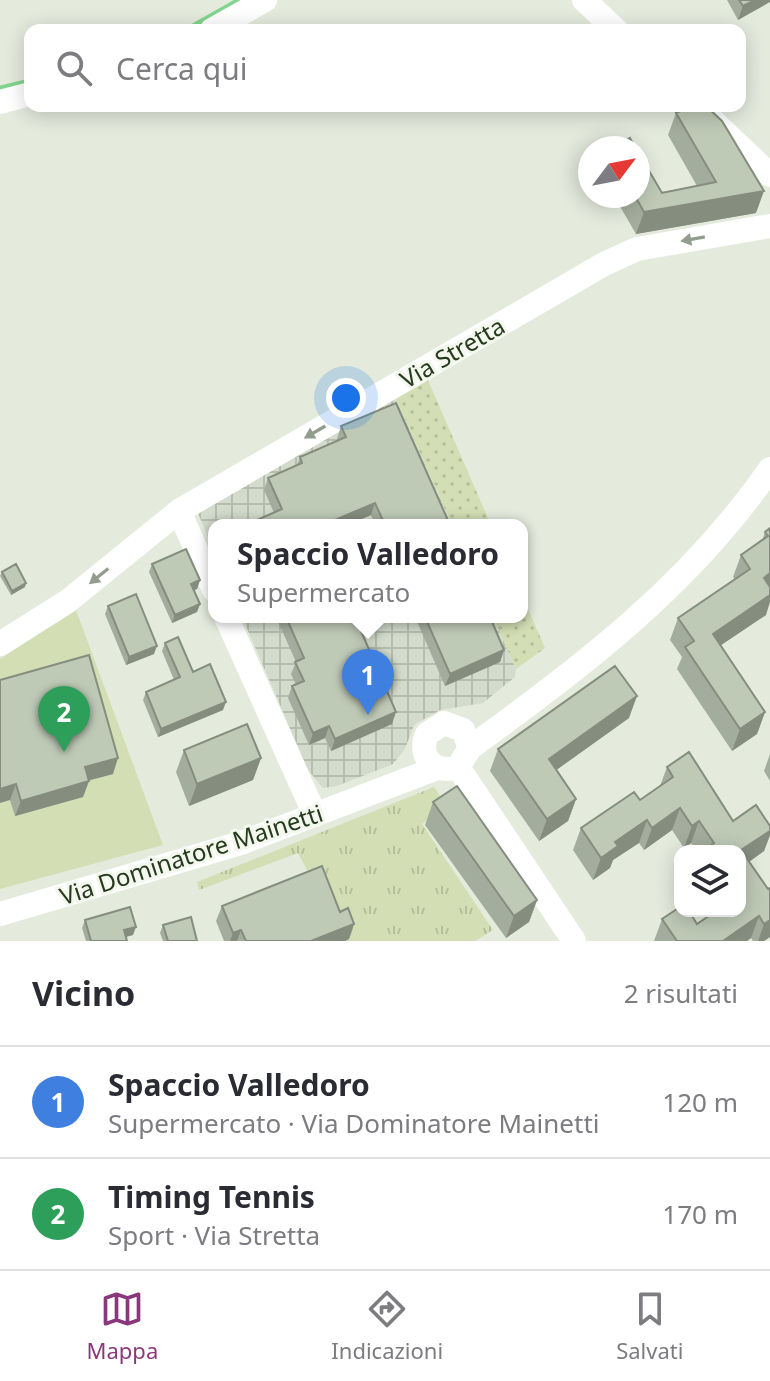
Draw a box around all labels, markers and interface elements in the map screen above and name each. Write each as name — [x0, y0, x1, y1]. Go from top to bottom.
search box — [24, 24, 746, 112]
icon: search — [52, 46, 96, 90]
text: Cerca qui — [116, 48, 247, 89]
north arrow — [578, 136, 650, 208]
one-way arrow — [680, 233, 705, 245]
street label: Via Stretta — [394, 309, 510, 395]
your location — [326, 378, 366, 418]
one-way arrow — [303, 425, 326, 439]
popup — [208, 519, 528, 623]
text: Spaccio Valledoro — [237, 533, 499, 574]
one-way arrow — [89, 568, 109, 584]
text: Supermercato — [237, 574, 410, 610]
pin: 1 — [342, 649, 394, 715]
pin: 2 — [38, 686, 90, 752]
street label: Via Dominatore Mainetti — [55, 796, 327, 912]
map controls — [674, 845, 746, 917]
button: layers — [674, 845, 746, 917]
text: Vicino — [32, 970, 135, 1016]
text: 2 risultati — [624, 975, 738, 1011]
text: Spaccio Valledoro — [108, 1064, 370, 1105]
text: 1 — [51, 1084, 65, 1120]
text: 120 m — [662, 1084, 738, 1120]
text: Supermercato · Via Dominatore Mainetti — [108, 1105, 599, 1141]
text: Timing Tennis — [108, 1176, 315, 1217]
text: 2 — [51, 1196, 65, 1232]
text: 170 m — [662, 1196, 738, 1232]
text: Sport · Via Stretta — [108, 1217, 320, 1253]
tab: Mappa — [87, 1287, 158, 1365]
tab: Indicazioni — [331, 1287, 443, 1365]
tab: Salvati — [616, 1287, 683, 1365]

